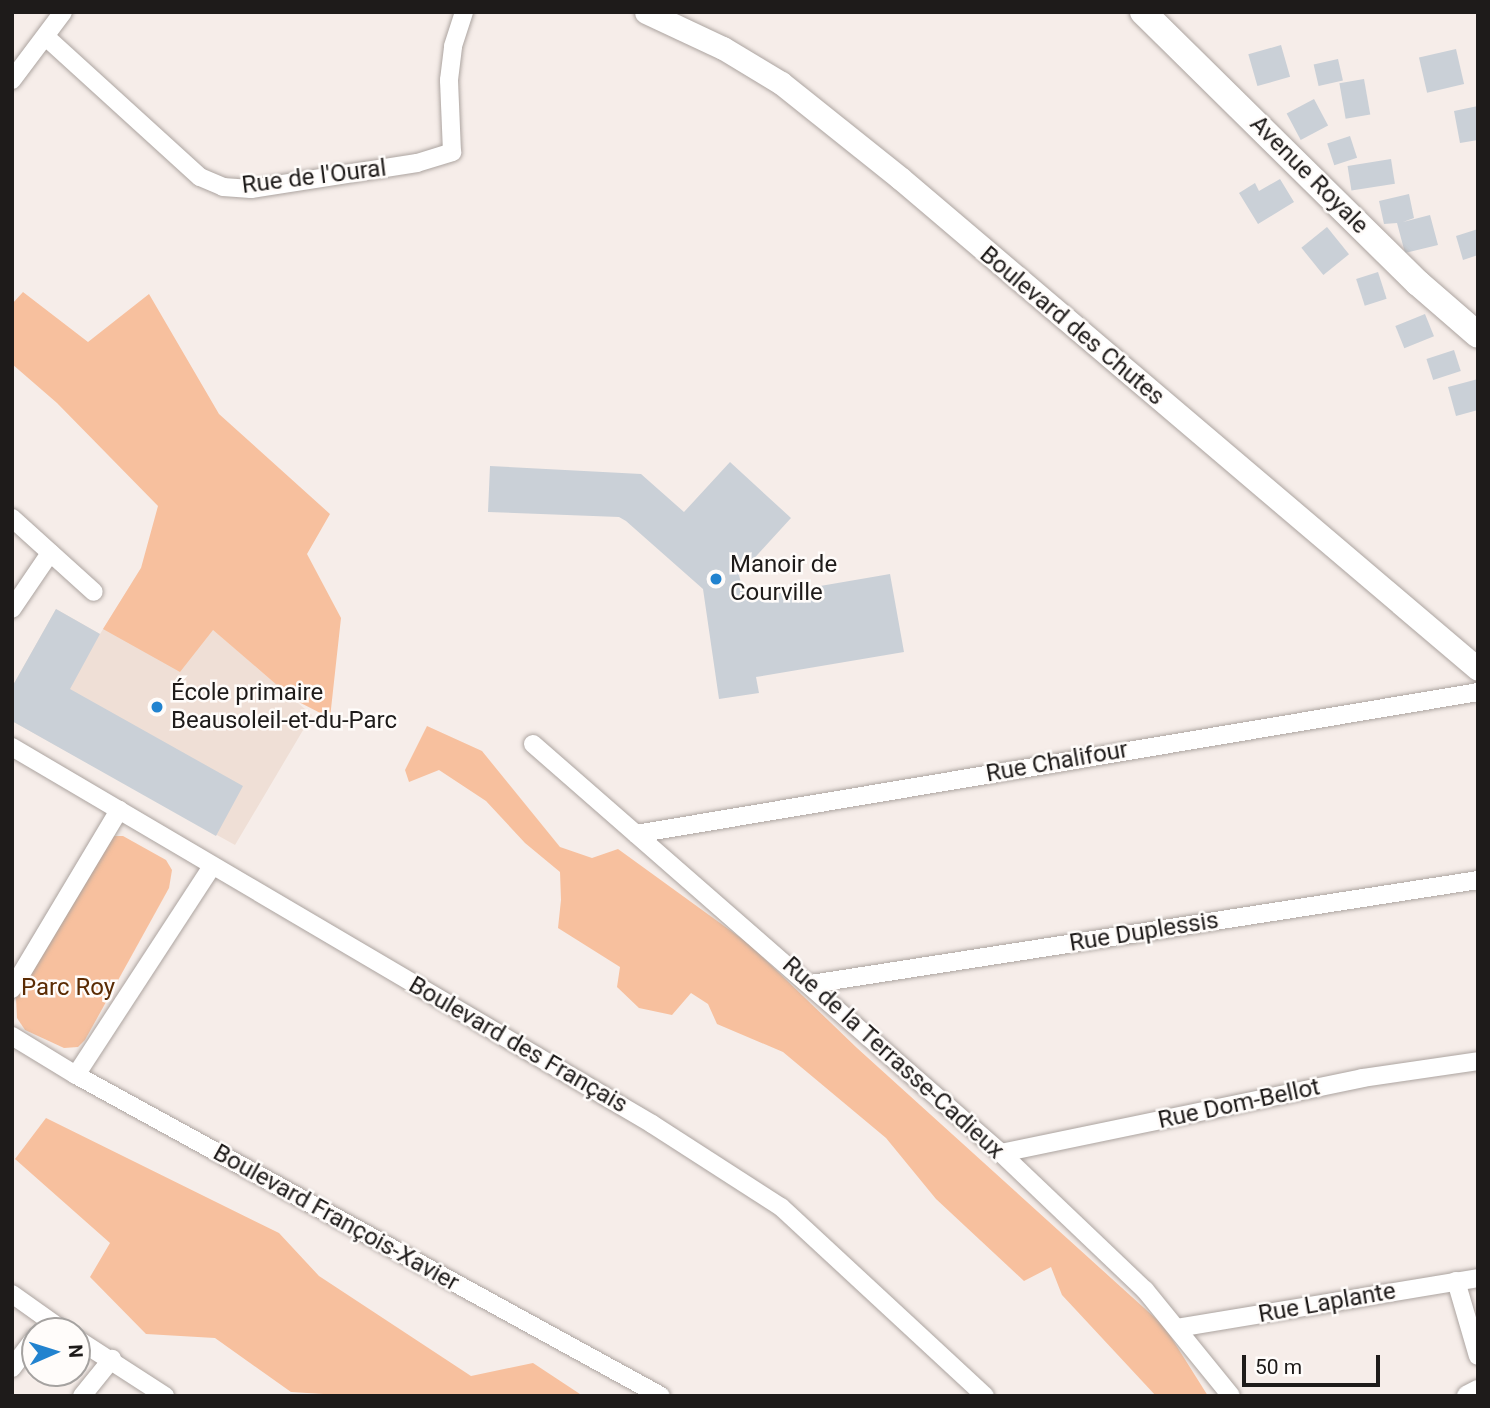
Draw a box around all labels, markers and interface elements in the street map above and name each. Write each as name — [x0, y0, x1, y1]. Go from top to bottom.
street label: Avenue Royale — [1244, 110, 1374, 240]
street label: Rue de l'Oural — [240, 154, 388, 200]
street label: Boulevard des Chutes — [974, 240, 1170, 412]
place label: Manoir de Courville — [730, 551, 837, 607]
marker: Manoir de Courville — [708, 571, 724, 587]
place label: École primaire Beausoleil-et-du-Parc — [171, 679, 397, 735]
marker: École primaire Beausoleil-et-du-Parc — [149, 699, 165, 715]
street label: Rue Chalifour — [984, 735, 1130, 789]
street label: Rue Duplessis — [1067, 906, 1221, 958]
street label: Rue de la Terrasse-Cadieux — [776, 951, 1010, 1165]
street label: Boulevard des Français — [404, 971, 632, 1119]
park label: Parc Roy — [21, 974, 115, 1002]
street label: Rue Dom-Bellot — [1155, 1073, 1323, 1135]
street label: Boulevard François-Xavier — [208, 1138, 464, 1298]
street label: Rue Laplante — [1256, 1277, 1398, 1329]
north arrow — [21, 1317, 91, 1387]
scale bar — [1245, 1342, 1383, 1386]
text: N — [64, 1344, 87, 1358]
text: 50 m — [1255, 1355, 1302, 1379]

